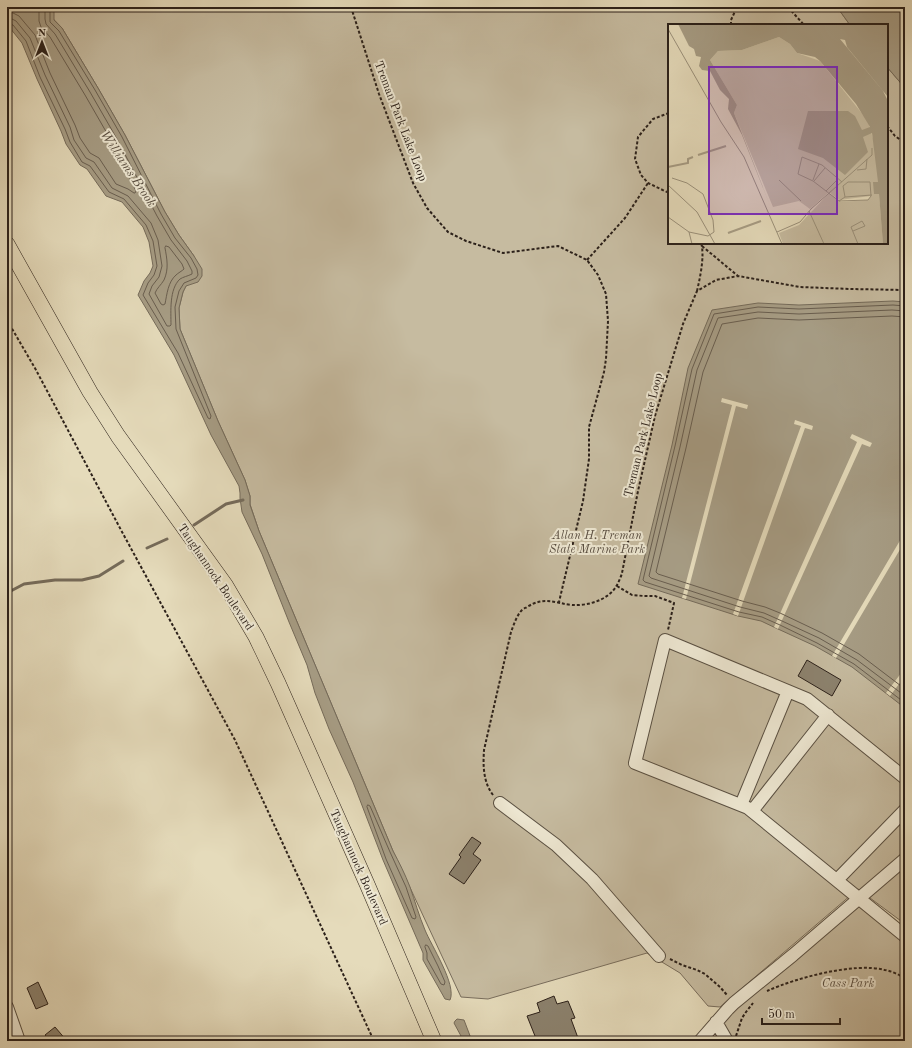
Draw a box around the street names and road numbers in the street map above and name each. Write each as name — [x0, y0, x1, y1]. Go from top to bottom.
street label: Treman Park Lake Loop — [372, 60, 429, 183]
street label: Treman Park Lake Loop — [623, 372, 665, 499]
street label: Taughannock Boulevard — [175, 522, 255, 633]
street label: Taughannock Boulevard — [327, 808, 389, 927]

